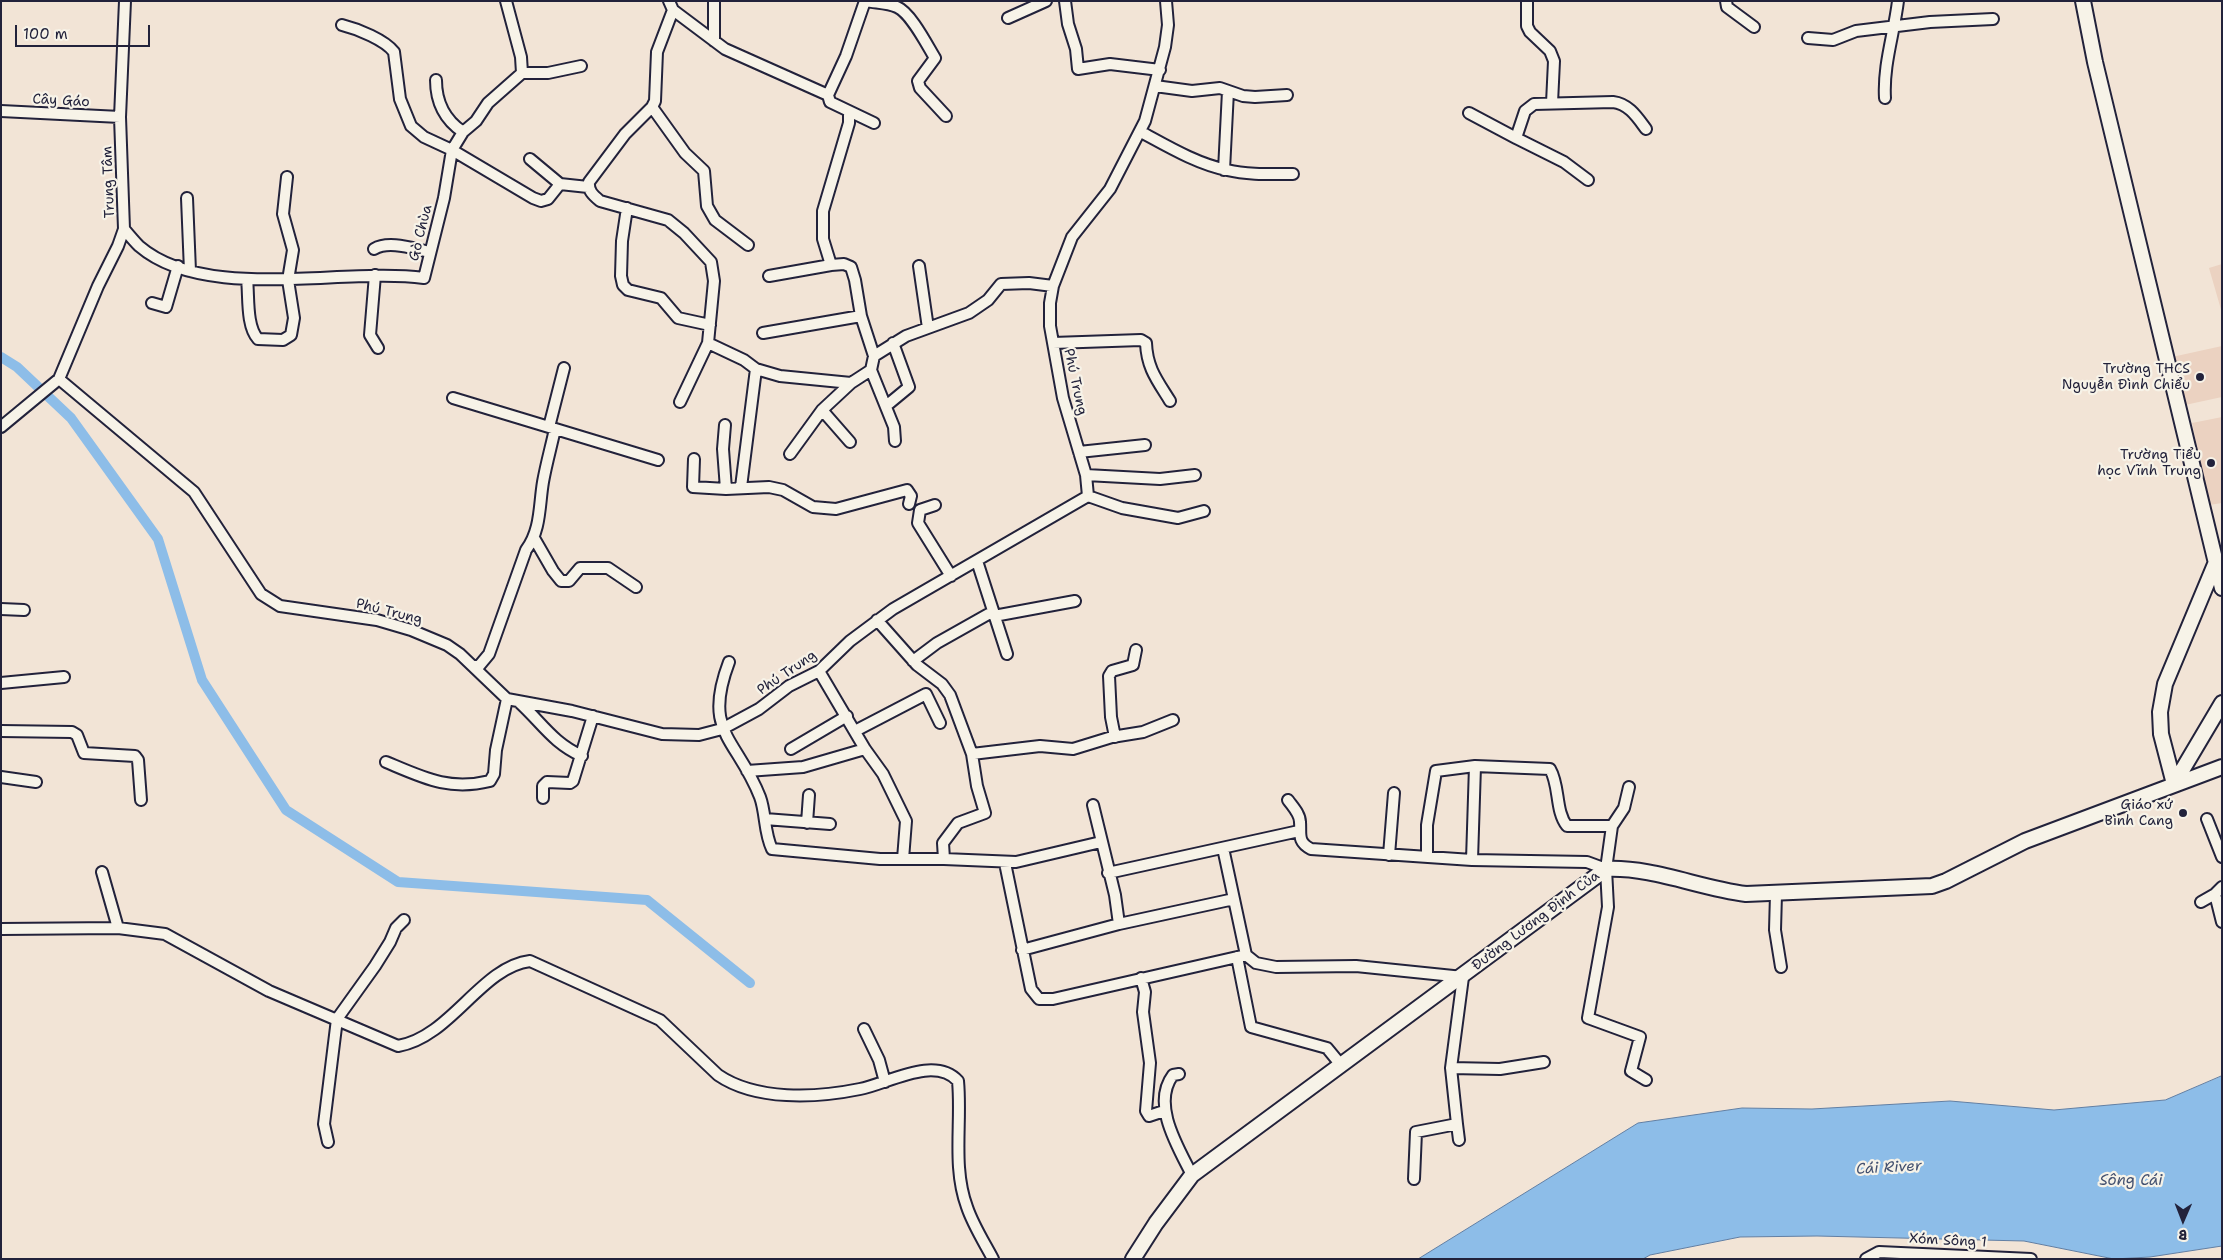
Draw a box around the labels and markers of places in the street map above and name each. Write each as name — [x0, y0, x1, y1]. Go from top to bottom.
place label: Trường THCS Nguyễn Đình Chiểu — [2062, 361, 2190, 394]
marker: Trường THCS Nguyễn Đình Chiểu — [2194, 371, 2206, 383]
place label: Trường Tiểu học Vĩnh Trung — [2097, 447, 2201, 480]
marker: Trường Tiểu học Vĩnh Trung — [2205, 457, 2217, 469]
place label: Giáo xứ Bình Cang — [2104, 797, 2173, 830]
marker: Giáo xứ Bình Cang — [2177, 807, 2189, 819]

